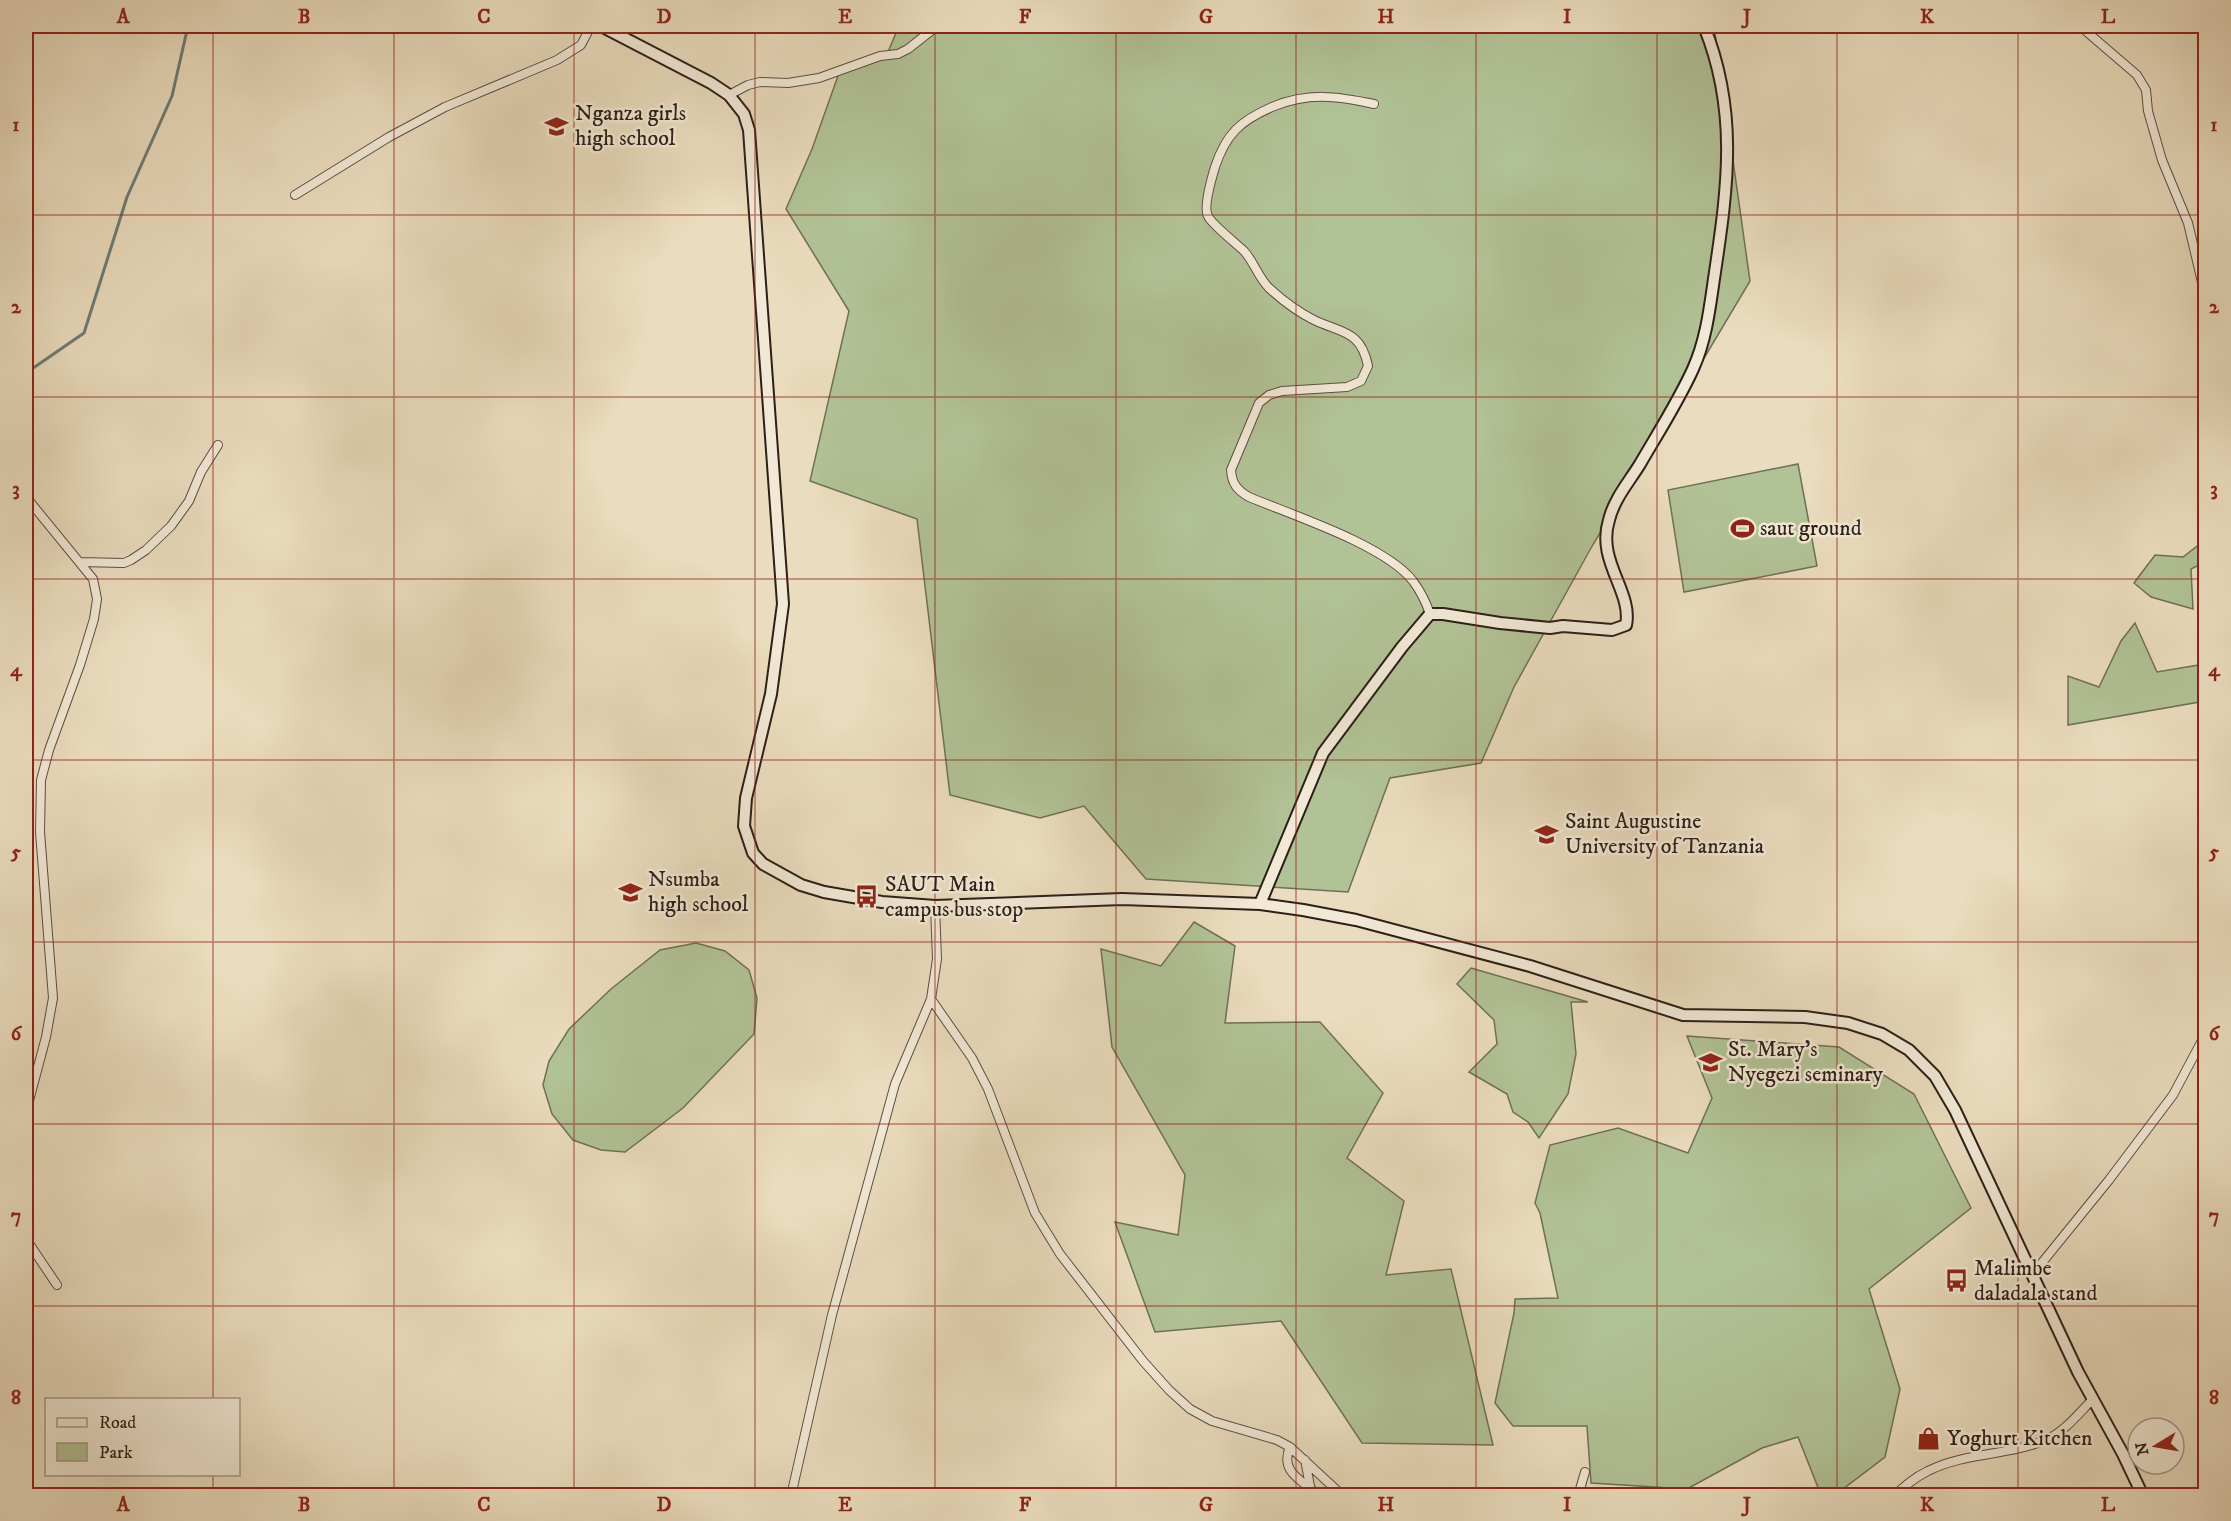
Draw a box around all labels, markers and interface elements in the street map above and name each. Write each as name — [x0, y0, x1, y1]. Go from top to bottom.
text: A — [116, 5, 131, 30]
text: B — [298, 5, 310, 30]
text: C — [477, 5, 491, 30]
text: D — [657, 5, 672, 30]
text: E — [838, 5, 852, 30]
text: F — [1019, 5, 1032, 30]
text: G — [1199, 5, 1213, 30]
text: H — [1378, 5, 1395, 30]
text: I — [1563, 5, 1571, 30]
text: J — [1741, 5, 1751, 30]
text: K — [1920, 5, 1935, 30]
text: L — [2101, 5, 2116, 30]
place label: Nganza girls high school — [575, 100, 686, 152]
text: 1 — [12, 113, 20, 138]
school or university icon: Nganza girls high school — [544, 113, 570, 139]
text: 1 — [2210, 113, 2218, 138]
text: 2 — [11, 295, 22, 320]
text: 2 — [2209, 295, 2220, 320]
text: 3 — [12, 477, 20, 502]
text: 3 — [2210, 477, 2218, 502]
sports icon: saut ground — [1729, 515, 1755, 541]
place label: saut ground — [1760, 515, 1862, 542]
text: 4 — [10, 658, 23, 683]
text: 4 — [2208, 658, 2221, 683]
place label: Saint Augustine University of Tanzania — [1565, 808, 1765, 860]
school or university icon: Saint Augustine University of Tanzania — [1534, 821, 1560, 847]
text: 5 — [10, 840, 21, 865]
text: 5 — [2208, 840, 2219, 865]
place label: Nsumba high school — [648, 866, 749, 918]
place label: SAUT Main campus bus stop — [885, 871, 1023, 923]
school or university icon: Nsumba high school — [617, 879, 643, 905]
bus stop icon: SAUT Main campus bus stop — [854, 884, 880, 910]
text: 6 — [11, 1022, 23, 1047]
text: 6 — [2209, 1022, 2221, 1047]
place label: St. Mary's Nyegezi seminary — [1728, 1036, 1884, 1088]
school or university icon: St. Mary's Nyegezi seminary — [1697, 1049, 1723, 1075]
text: 7 — [11, 1204, 21, 1229]
text: 7 — [2209, 1204, 2219, 1229]
place label: Malimbe daladala stand — [1974, 1255, 2097, 1307]
bus stop icon: Malimbe daladala stand — [1943, 1268, 1969, 1294]
text: 8 — [11, 1386, 21, 1411]
text: 8 — [2209, 1386, 2219, 1411]
legend — [45, 1398, 240, 1476]
text: Road — [99, 1412, 136, 1434]
north arrow — [2126, 1416, 2186, 1476]
shop icon: Yoghurt Kitchen — [1916, 1425, 1942, 1451]
place label: Yoghurt Kitchen — [1947, 1425, 2093, 1452]
text: N — [2131, 1440, 2153, 1457]
text: Park — [99, 1442, 133, 1464]
text: A — [116, 1493, 131, 1518]
text: B — [298, 1493, 310, 1518]
text: C — [477, 1493, 491, 1518]
text: D — [657, 1493, 672, 1518]
text: E — [838, 1493, 852, 1518]
text: F — [1019, 1493, 1032, 1518]
text: G — [1199, 1493, 1213, 1518]
text: H — [1378, 1493, 1395, 1518]
text: I — [1563, 1493, 1571, 1518]
text: J — [1741, 1493, 1751, 1518]
text: K — [1920, 1493, 1935, 1518]
text: L — [2101, 1493, 2116, 1518]

